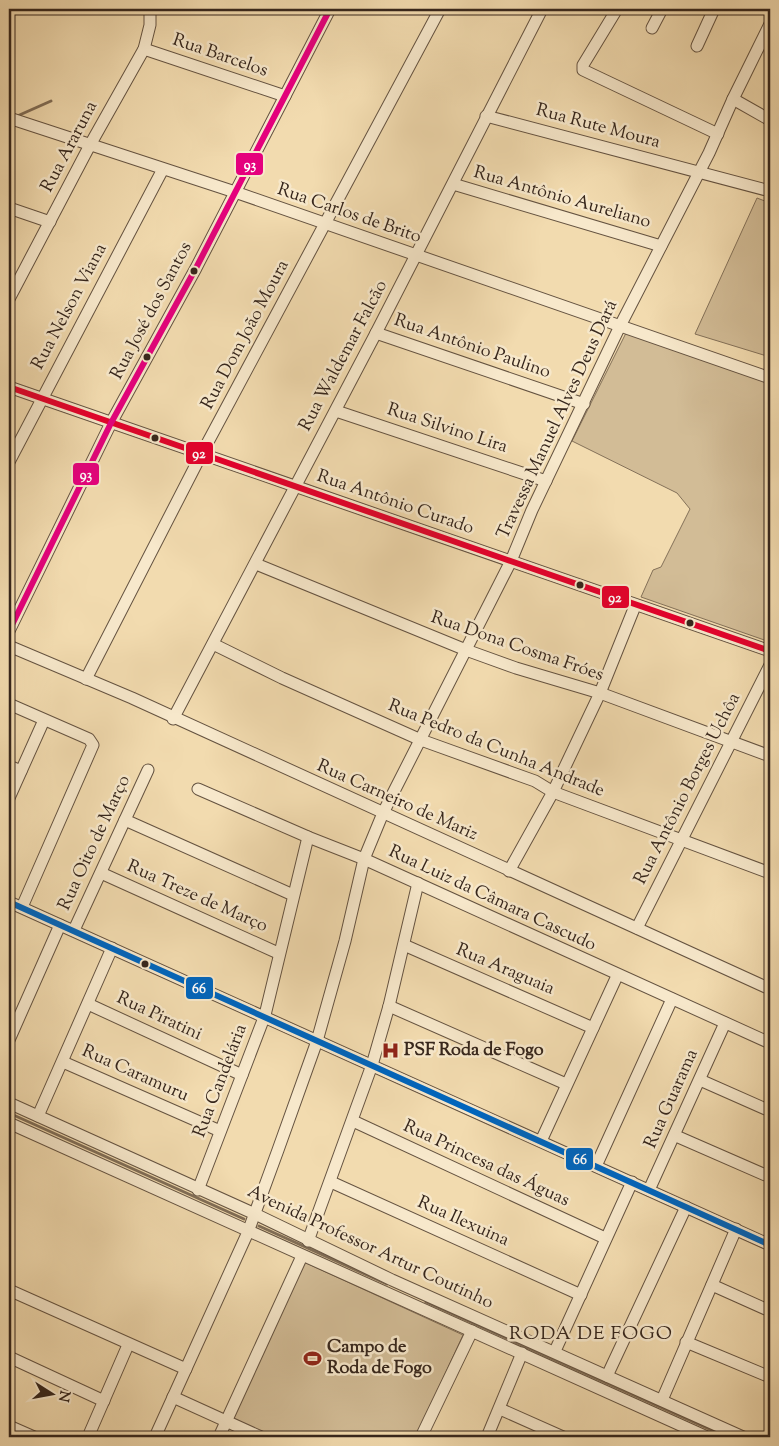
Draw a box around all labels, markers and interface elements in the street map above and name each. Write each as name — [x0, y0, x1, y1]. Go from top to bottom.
street label: Rua Barcelos — [169, 28, 271, 84]
street label: Rua Araruna — [35, 97, 105, 197]
street label: Rua Rute Moura — [533, 98, 663, 156]
line badge: 93 — [235, 152, 264, 176]
text: 93 — [244, 156, 257, 176]
street label: Rua Antônio Aureliano — [470, 160, 654, 236]
street label: Rua Carlos de Brito — [273, 177, 425, 251]
street label: Rua José dos Santos — [105, 238, 199, 384]
street label: Rua Nelson Viana — [26, 239, 114, 375]
street label: Rua Dom João Moura — [196, 256, 296, 414]
unlabelled marker — [189, 266, 199, 276]
street label: Rua Waldemar Falcão — [293, 276, 395, 436]
street label: Travessa Manuel Alves Deus Dará — [491, 296, 625, 544]
street label: Rua Antônio Paulino — [390, 308, 554, 386]
unlabelled marker — [142, 352, 152, 362]
street label: Rua Silvino Lira — [383, 397, 511, 461]
unlabelled marker — [150, 433, 160, 443]
line badge: 92 — [185, 441, 214, 465]
text: 92 — [192, 445, 206, 465]
line badge: 93 — [72, 462, 100, 486]
street label: Rua Antônio Curado — [313, 464, 477, 542]
text: 93 — [80, 466, 93, 486]
unlabelled marker — [575, 580, 585, 590]
line badge: 92 — [601, 585, 630, 609]
text: 92 — [608, 589, 622, 609]
street label: Rua Dona Cosma Fróes — [427, 605, 607, 689]
unlabelled marker — [685, 618, 695, 628]
street label: Rua Antônio Borges Uchôa — [628, 689, 748, 889]
street label: Rua Pedro da Cunha Andrade — [384, 694, 608, 804]
street label: Rua Carneiro de Mariz — [312, 754, 482, 848]
street label: Rua Oito de Março — [52, 771, 138, 915]
street label: Rua Luiz da Câmara Cascudo — [384, 839, 600, 959]
street label: Rua Treze de Março — [122, 854, 272, 940]
street label: Rua Araguaia — [452, 938, 558, 1002]
unlabelled marker — [140, 959, 150, 969]
line badge: 66 — [185, 976, 214, 1000]
text: 66 — [192, 980, 206, 1000]
street label: Rua Piratini — [112, 986, 206, 1048]
street label: Rua Candelária — [187, 1021, 255, 1141]
place label: PSF Roda de Fogo — [404, 1038, 544, 1064]
street label: Rua Caramuru — [77, 1039, 193, 1109]
hospital icon: PSF Roda de Fogo — [380, 1041, 400, 1061]
street label: Rua Guarama — [639, 1045, 705, 1153]
street label: Rua Princesa das Águas — [398, 1114, 574, 1214]
line badge: 66 — [565, 1147, 594, 1171]
text: 66 — [573, 1151, 587, 1171]
street label: Avenida Professor Artur Coutinho — [243, 1179, 497, 1317]
street label: Rua Ilexuina — [413, 1190, 513, 1254]
district label: RODA DE FOGO — [509, 1321, 673, 1348]
place label: Campo de Roda de Fogo — [327, 1335, 432, 1382]
sports icon: Campo de Roda de Fogo — [303, 1348, 323, 1368]
north arrow — [28, 1368, 78, 1418]
text: N — [52, 1389, 74, 1403]

